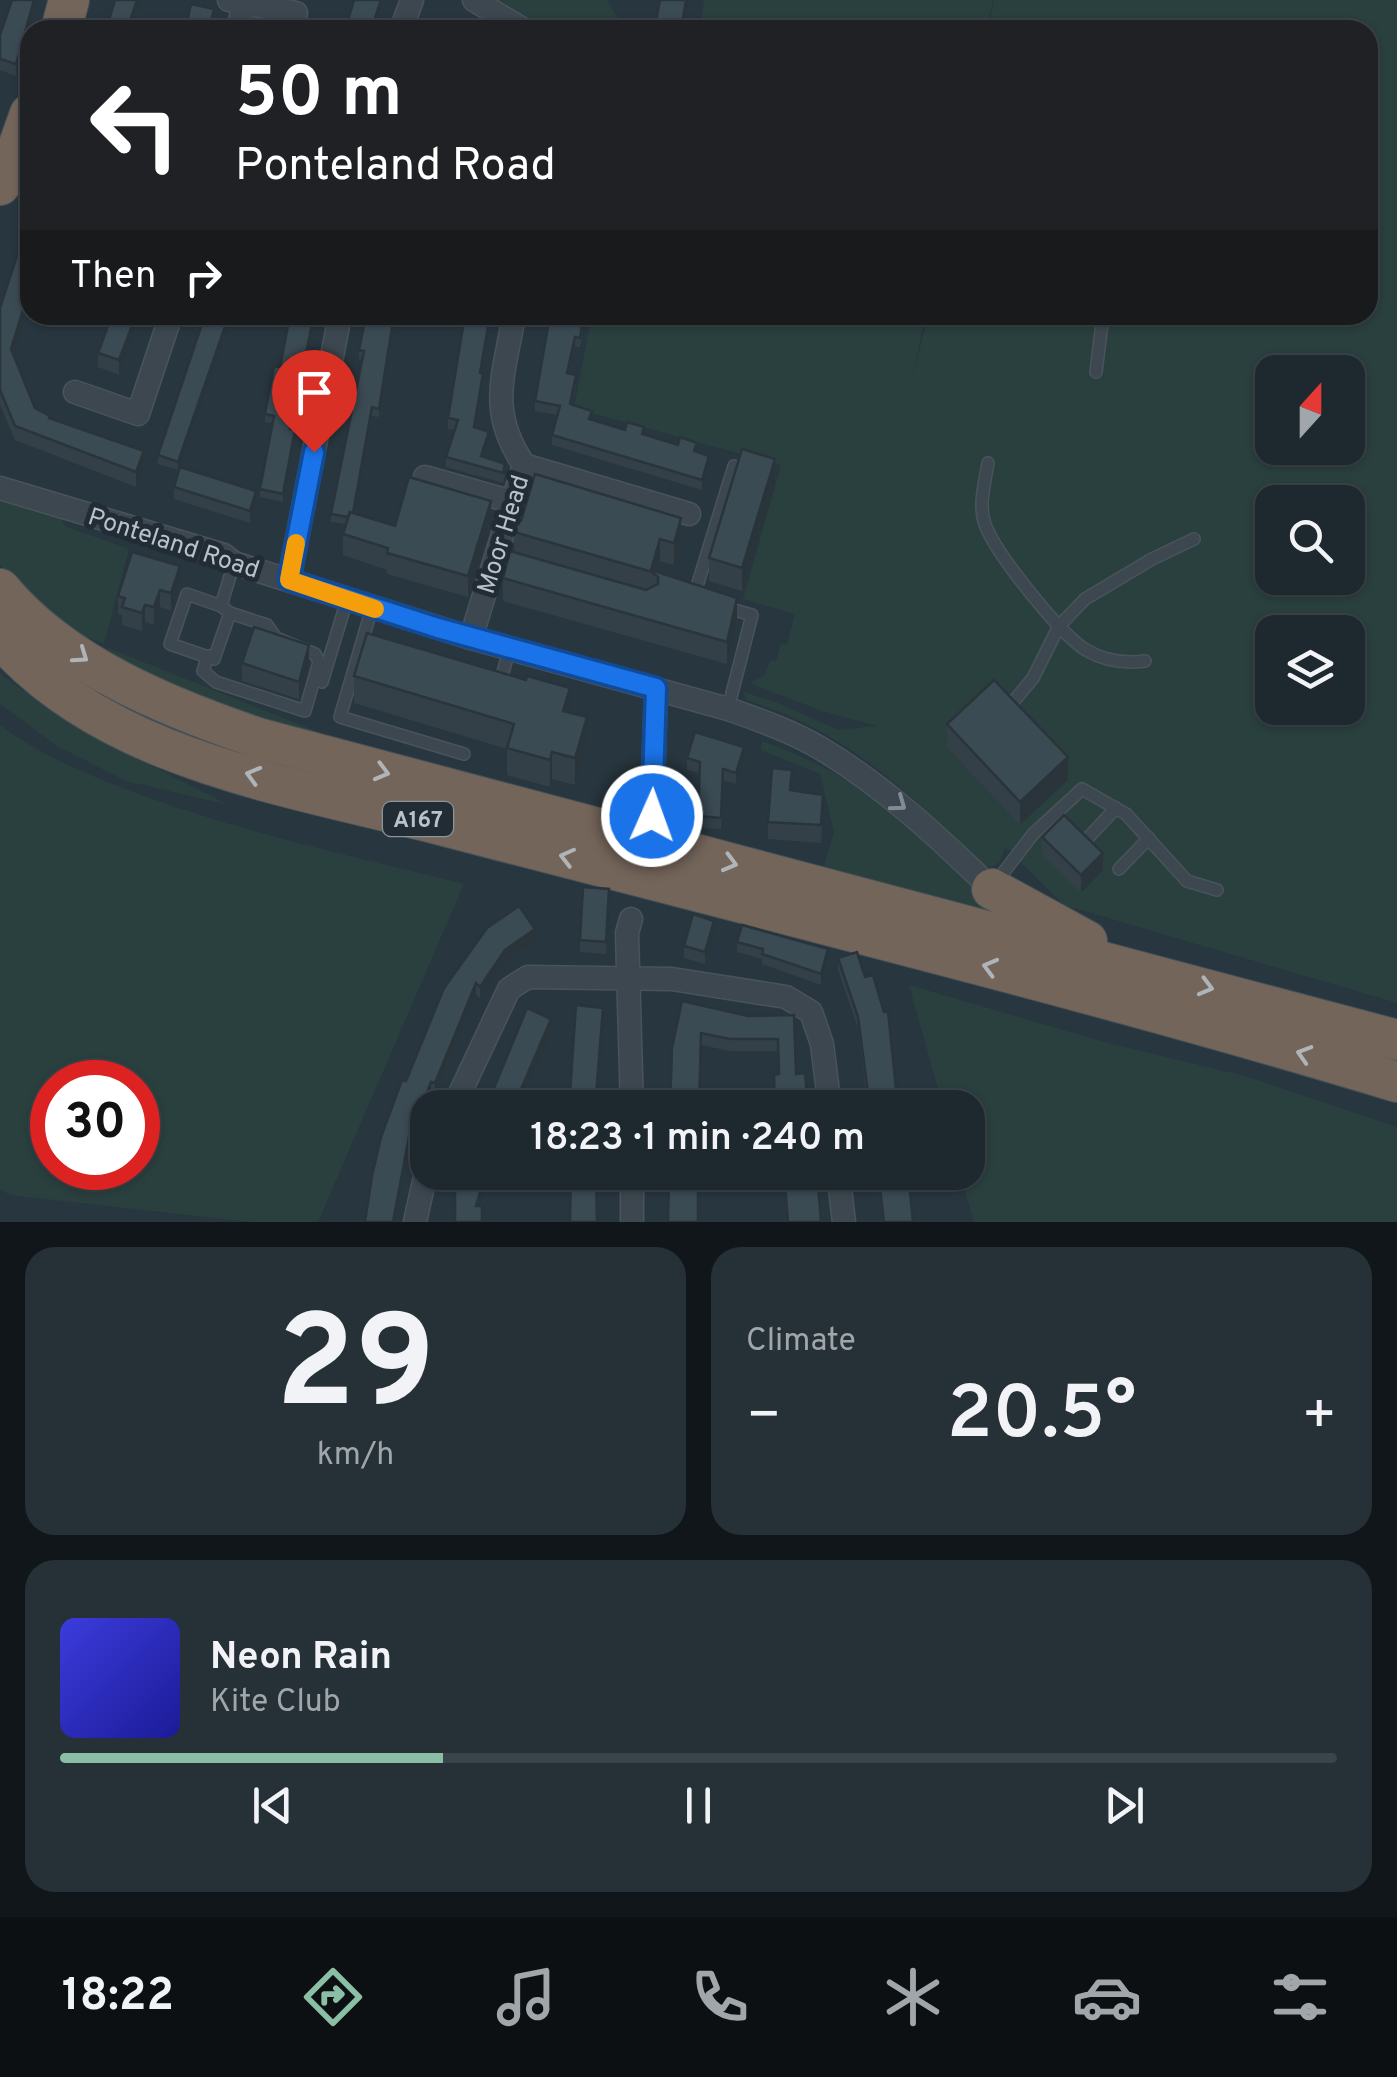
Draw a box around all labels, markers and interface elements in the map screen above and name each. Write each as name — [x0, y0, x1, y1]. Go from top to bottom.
text: 50 m — [235, 52, 402, 141]
icon: left — [70, 60, 200, 190]
text: Ponteland Road — [235, 139, 556, 196]
icon: right — [176, 250, 231, 305]
text: Then — [70, 253, 156, 302]
pin — [272, 350, 357, 453]
north arrow — [1255, 355, 1365, 465]
map controls — [1255, 355, 1365, 725]
icon: arrive — [287, 365, 342, 420]
street label: Moor Head — [472, 472, 538, 598]
button: search — [1255, 485, 1365, 595]
street label: Ponteland Road — [83, 502, 263, 588]
button: layers — [1255, 615, 1365, 725]
one-way arrow — [69, 644, 88, 662]
one-way arrow — [373, 761, 390, 782]
position arrow — [600, 764, 704, 868]
one-way arrow — [245, 766, 262, 787]
one-way arrow — [888, 792, 906, 810]
road number: A167 — [383, 802, 453, 836]
one-way arrow — [559, 848, 576, 869]
one-way arrow — [721, 852, 738, 873]
one-way arrow — [982, 958, 999, 979]
one-way arrow — [1196, 976, 1214, 997]
one-way arrow — [1296, 1045, 1313, 1066]
speed limit sign: 30 — [30, 1060, 160, 1190]
text: 18:23 · 1 min · 240 m — [530, 1115, 865, 1164]
text: 29 — [276, 1288, 435, 1453]
text: Climate — [746, 1322, 856, 1362]
text: 20.5° — [947, 1370, 1136, 1465]
text: − — [746, 1383, 781, 1453]
text: + — [1302, 1383, 1337, 1453]
text: km/h — [317, 1436, 394, 1476]
text: Neon Rain — [210, 1634, 392, 1683]
text: Kite Club — [210, 1683, 341, 1723]
icon: previous — [245, 1778, 300, 1833]
icon: pause — [671, 1778, 726, 1833]
icon: next — [1097, 1778, 1152, 1833]
icon: directions — [298, 1962, 368, 2032]
icon: music — [491, 1962, 561, 2032]
icon: phone — [685, 1962, 755, 2032]
icon: climate — [878, 1962, 948, 2032]
icon: car — [1072, 1962, 1142, 2032]
icon: filters — [1265, 1962, 1335, 2032]
text: 18:22 — [62, 1969, 174, 2026]

